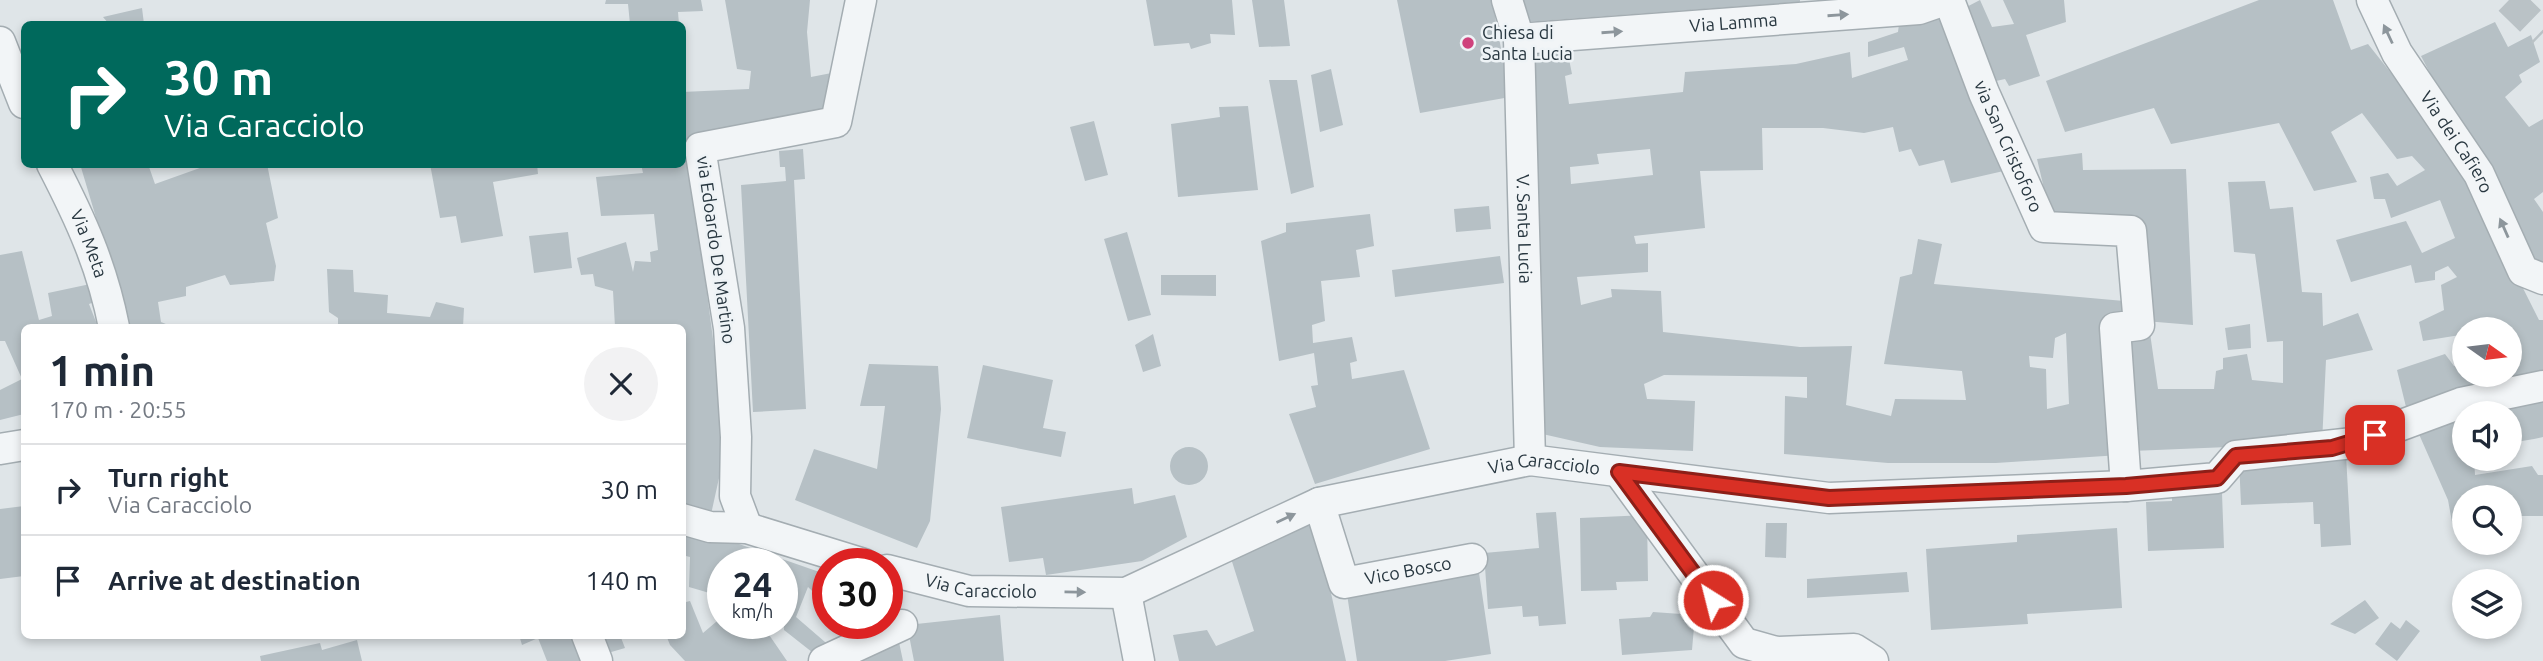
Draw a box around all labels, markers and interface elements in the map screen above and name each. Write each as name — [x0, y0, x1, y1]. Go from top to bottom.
street label: Via Lamma — [1688, 9, 1778, 35]
one-way arrow — [1828, 9, 1850, 20]
place label: Chiesa di Santa Lucia — [1482, 22, 1573, 63]
one-way arrow — [2382, 24, 2393, 44]
one-way arrow — [1601, 26, 1623, 37]
marker: Chiesa di Santa Lucia — [1460, 35, 1476, 51]
icon: right — [49, 49, 140, 140]
text: 30 m — [164, 49, 273, 104]
street label: via San Cristoforo — [1971, 78, 2047, 215]
street label: Via dei Cafiero — [2417, 87, 2497, 196]
text: Via Caracciolo — [164, 107, 365, 143]
street label: via Edoardo De Martino — [694, 155, 740, 345]
street label: V. Santa Lucia — [1514, 174, 1536, 284]
street label: Via Meta — [67, 206, 112, 280]
one-way arrow — [2498, 218, 2510, 238]
north arrow — [2452, 317, 2522, 387]
map controls — [2452, 317, 2522, 639]
text: 1 min — [49, 347, 155, 394]
button: close — [584, 347, 658, 421]
text: 170 m · 20:55 — [49, 397, 187, 422]
button: sound — [2452, 401, 2522, 471]
pin — [2345, 405, 2405, 465]
icon: arrive — [2356, 416, 2394, 454]
street label: Via Caracciolo — [1486, 449, 1601, 478]
text: Turn right — [108, 463, 229, 492]
icon: right — [49, 471, 87, 509]
text: 30 m — [600, 475, 658, 504]
button: search — [2452, 485, 2522, 555]
text: Via Caracciolo — [108, 492, 252, 517]
one-way arrow — [1276, 513, 1296, 524]
speed limit sign: 30 — [812, 548, 903, 639]
street label: Vico Bosco — [1363, 552, 1453, 588]
icon: arrive — [49, 562, 87, 600]
position arrow — [1676, 563, 1750, 637]
text: 24 — [733, 564, 772, 604]
text: Arrive at destination — [108, 566, 361, 595]
text: 140 m — [586, 566, 658, 595]
street label: Via Caracciolo — [923, 569, 1037, 601]
button: layers — [2452, 569, 2522, 639]
one-way arrow — [1065, 586, 1087, 598]
text: km/h — [732, 601, 773, 621]

